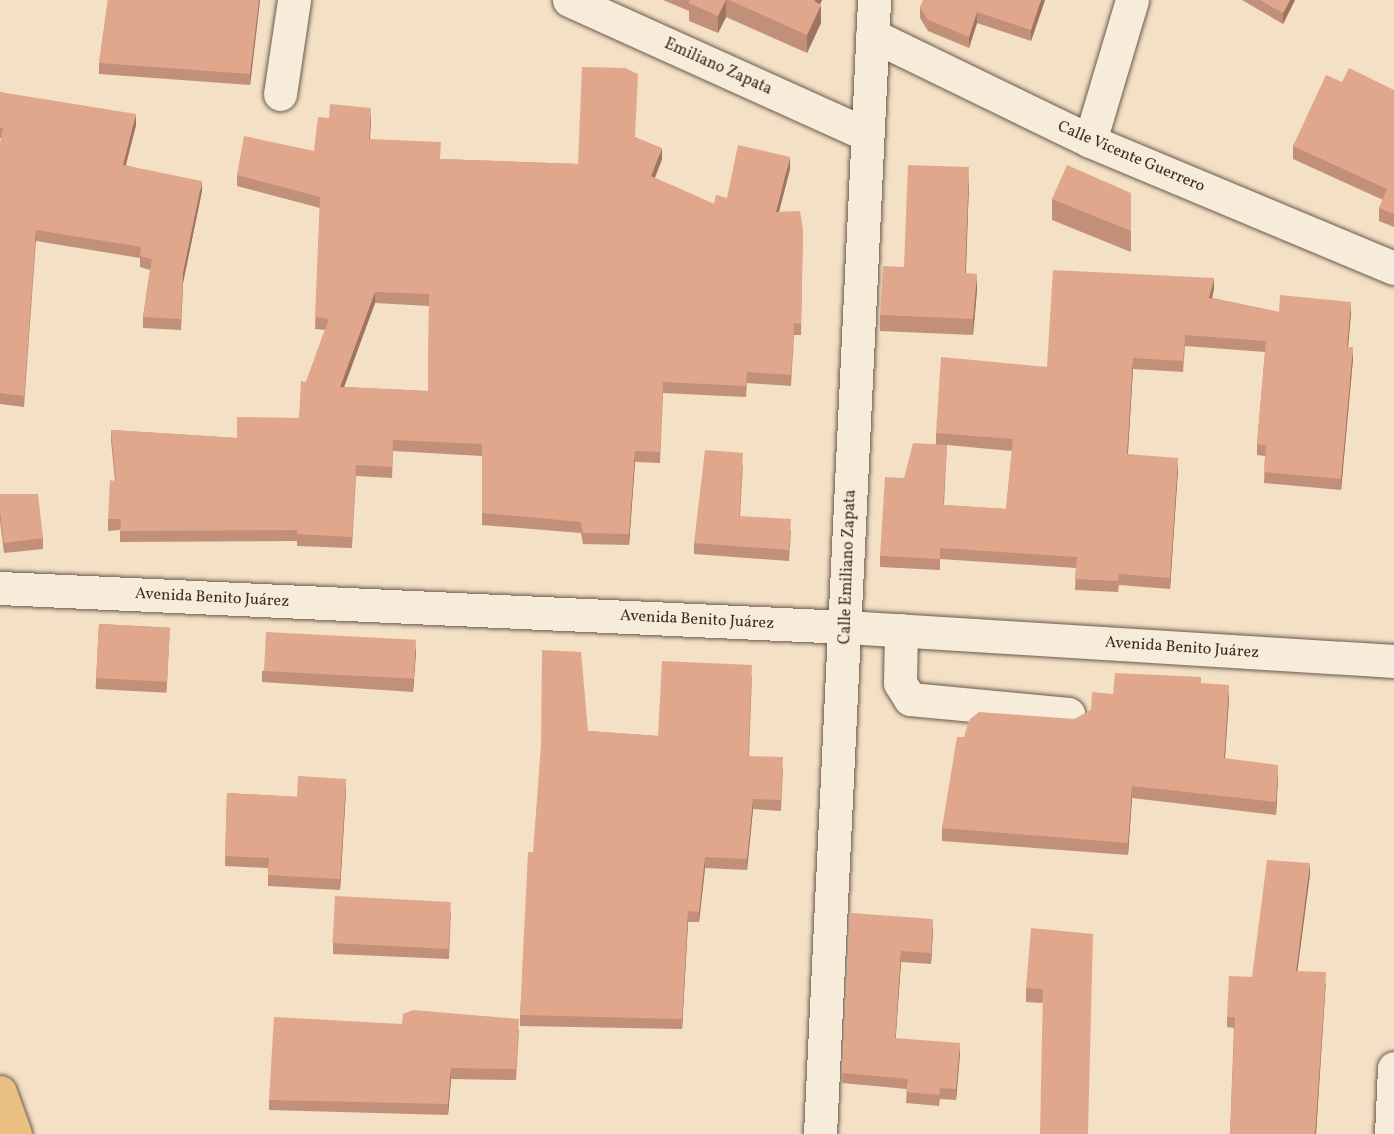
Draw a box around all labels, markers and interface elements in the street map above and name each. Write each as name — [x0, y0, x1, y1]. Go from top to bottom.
street label: Emiliano Zapata — [661, 35, 775, 99]
street label: Calle Vicente Guerrero — [1054, 117, 1208, 197]
street label: Calle Emiliano Zapata — [836, 489, 860, 645]
street label: Avenida Benito Juárez — [134, 584, 290, 612]
street label: Avenida Benito Juárez — [619, 606, 775, 634]
street label: Avenida Benito Juárez — [1104, 633, 1260, 663]

